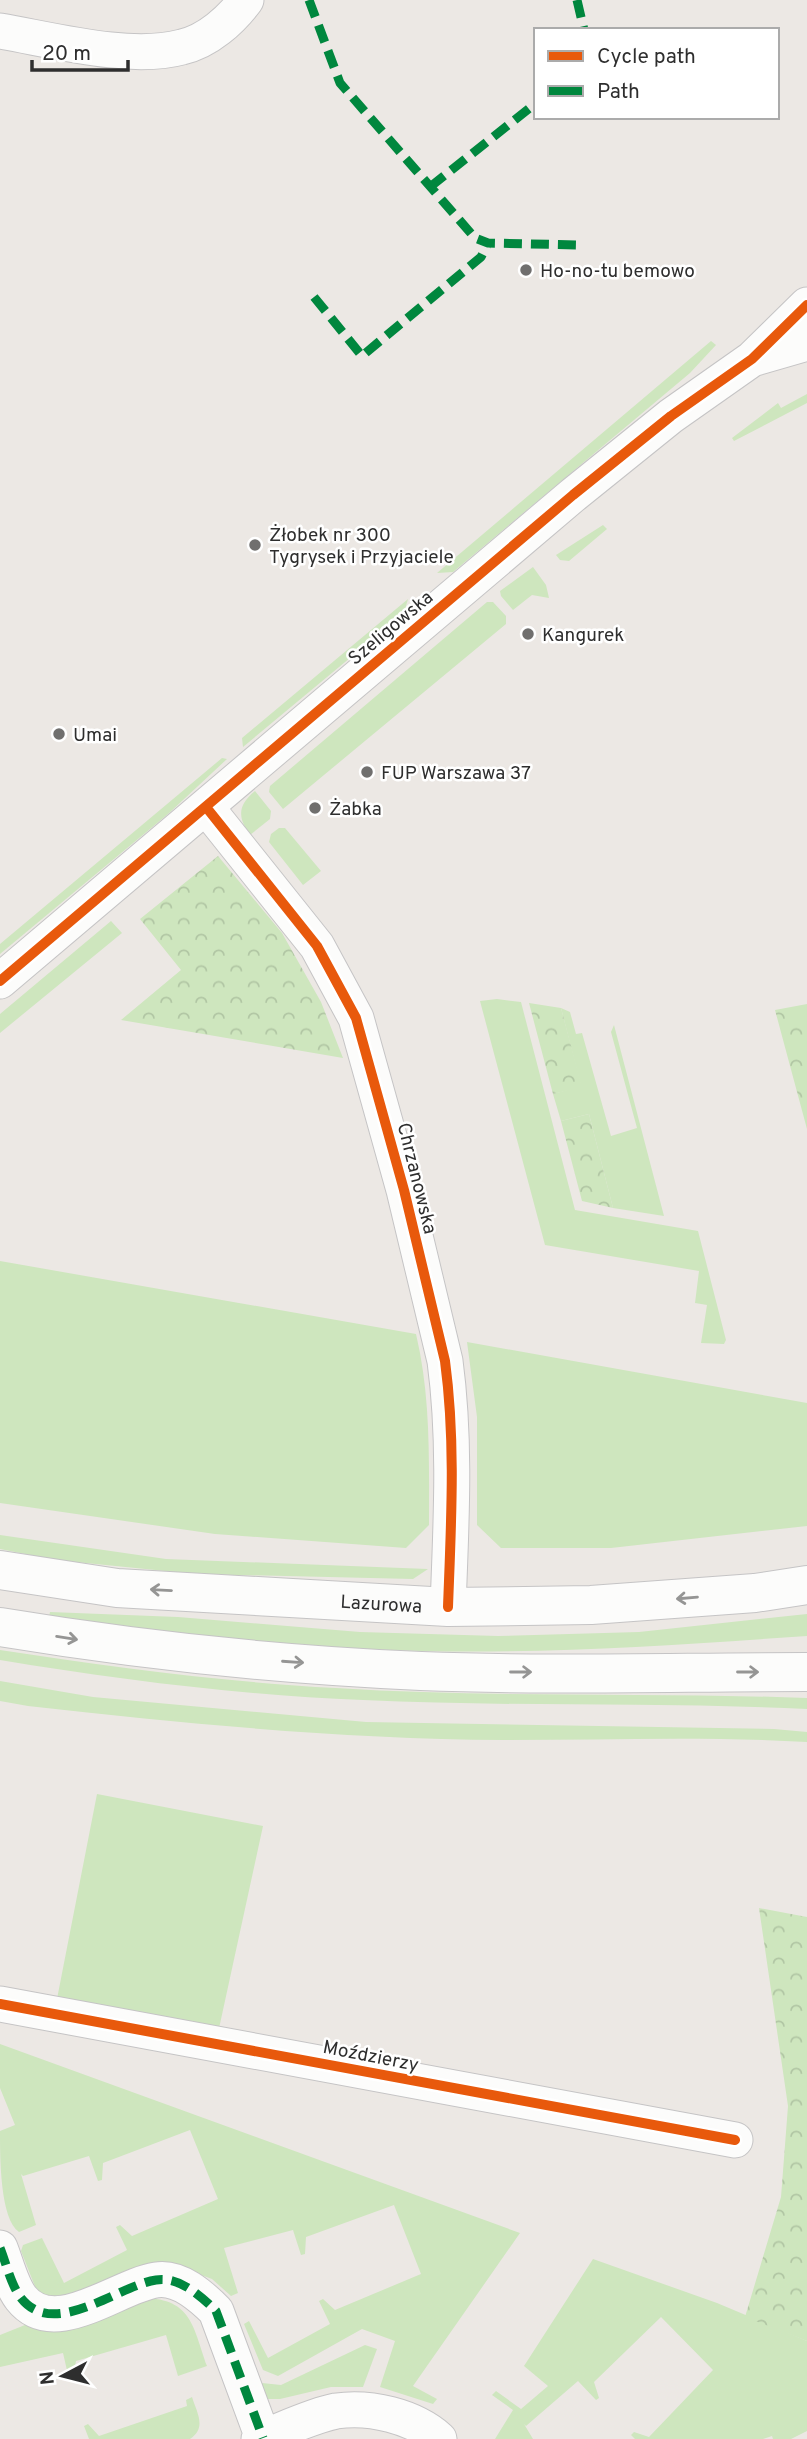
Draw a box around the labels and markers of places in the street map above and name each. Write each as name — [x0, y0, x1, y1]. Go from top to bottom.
place label: Ho-no-tu bemowo — [540, 260, 695, 284]
marker: Ho-no-tu bemowo — [518, 262, 534, 278]
place label: Żłobek nr 300 Tygrysek i Przyjaciele — [269, 523, 454, 570]
marker: Żłobek nr 300 Tygrysek i Przyjaciele — [247, 537, 263, 553]
place label: Kangurek — [542, 624, 624, 648]
marker: Kangurek — [520, 626, 536, 642]
place label: Umai — [73, 724, 117, 748]
marker: Umai — [51, 726, 67, 742]
place label: FUP Warszawa 37 — [381, 762, 531, 786]
marker: FUP Warszawa 37 — [359, 764, 375, 780]
place label: Żabka — [329, 797, 382, 822]
marker: Żabka — [307, 800, 323, 816]

